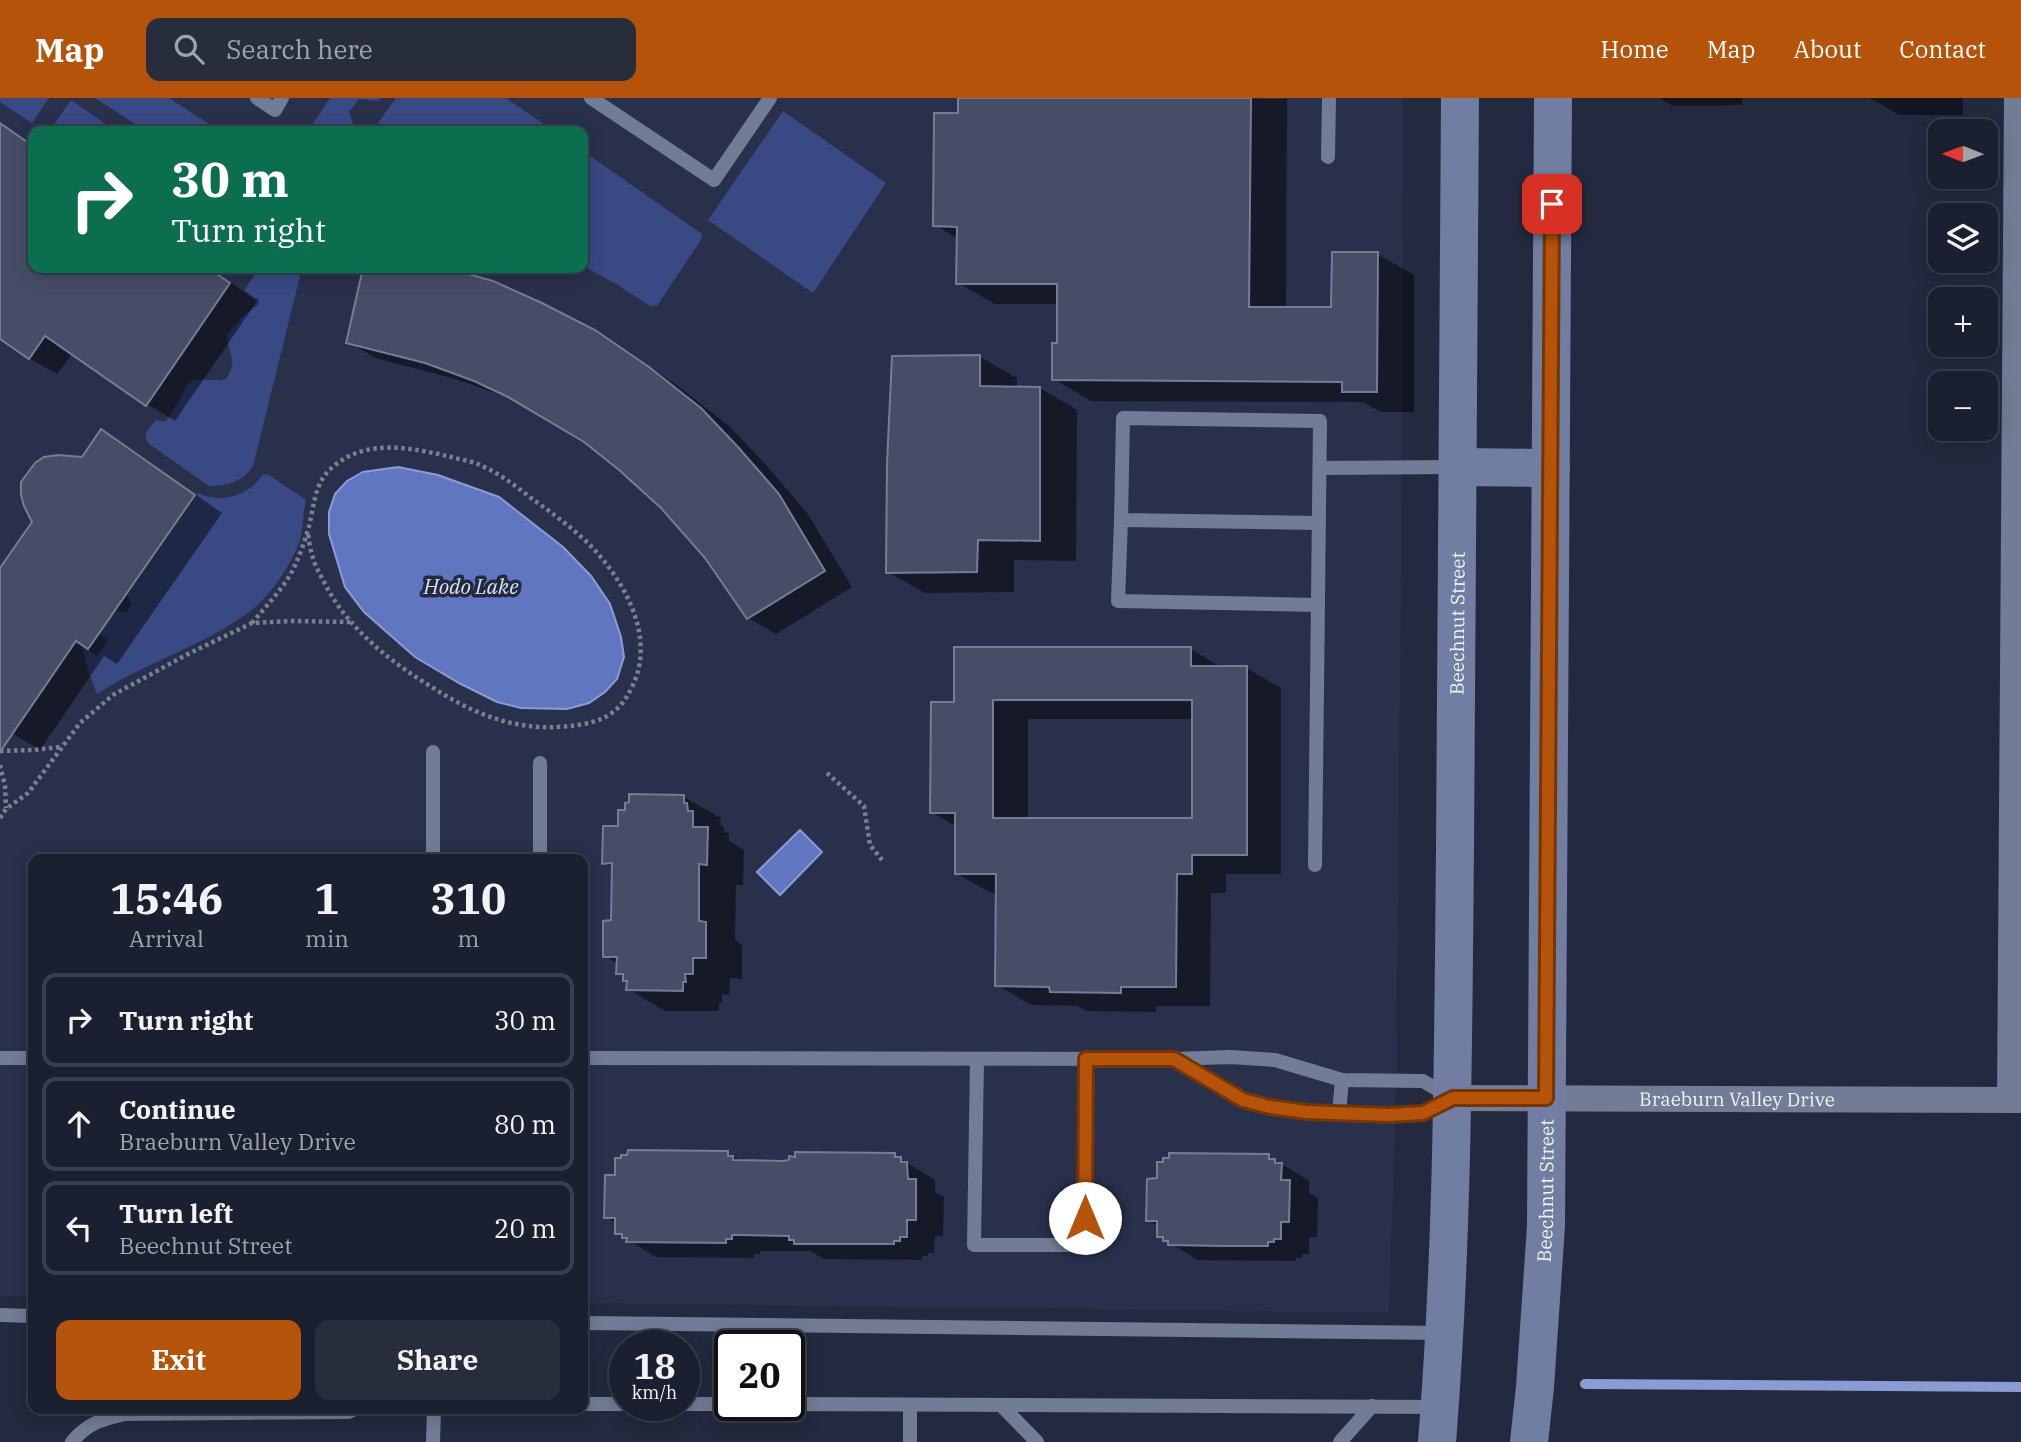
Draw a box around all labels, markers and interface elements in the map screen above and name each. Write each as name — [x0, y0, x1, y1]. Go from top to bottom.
search box — [146, 18, 636, 81]
text: Map — [35, 28, 104, 71]
icon: search — [170, 30, 208, 68]
text: Search here — [226, 32, 373, 66]
text: Home — [1601, 33, 1669, 65]
text: Map — [1707, 33, 1755, 65]
text: About — [1793, 33, 1861, 65]
text: Contact — [1899, 33, 1986, 65]
north arrow — [1928, 119, 1998, 189]
map controls — [1928, 119, 1998, 441]
text: 30 m — [171, 147, 289, 210]
icon: right — [56, 154, 147, 245]
pin — [1522, 174, 1582, 234]
icon: arrive — [1533, 185, 1571, 223]
button: layers — [1928, 203, 1998, 273]
text: Turn right — [171, 209, 326, 251]
button: + — [1928, 287, 1998, 357]
button: − — [1928, 371, 1998, 441]
street label: Beechnut Street — [1445, 551, 1470, 695]
water label: Hodo Lake — [422, 572, 519, 600]
text: 15:46 — [110, 871, 223, 926]
text: 1 — [314, 871, 340, 926]
text: 310 — [431, 871, 506, 926]
text: Arrival — [129, 923, 204, 953]
text: min — [305, 923, 349, 953]
text: m — [457, 923, 479, 953]
icon: right — [60, 1001, 98, 1039]
text: Turn right — [119, 1003, 253, 1037]
text: 30 m — [494, 1003, 556, 1037]
street label: Braeburn Valley Drive — [1639, 1087, 1835, 1111]
text: Continue — [119, 1092, 236, 1126]
icon: ahead — [60, 1105, 98, 1143]
text: 80 m — [494, 1107, 556, 1141]
street label: Beechnut Street — [1532, 1119, 1559, 1263]
text: Braeburn Valley Drive — [119, 1126, 356, 1156]
position arrow — [1048, 1181, 1122, 1255]
text: Turn left — [119, 1196, 233, 1230]
icon: left — [60, 1209, 98, 1247]
text: 20 m — [494, 1211, 556, 1245]
text: Beechnut Street — [119, 1230, 292, 1260]
button: Exit — [56, 1320, 301, 1400]
button: Share — [315, 1320, 560, 1400]
speed limit sign: 20 — [714, 1330, 805, 1421]
text: 18 — [633, 1343, 676, 1389]
text: km/h — [632, 1381, 677, 1404]

